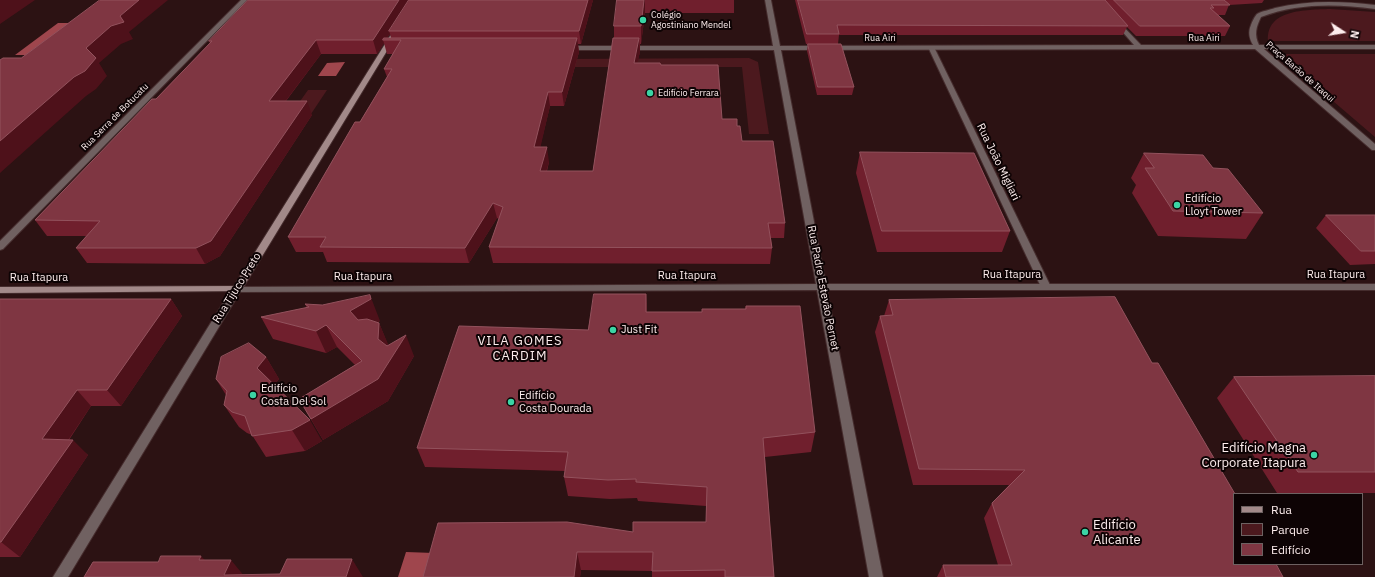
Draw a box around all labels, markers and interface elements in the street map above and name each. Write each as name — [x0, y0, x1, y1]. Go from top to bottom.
place label: Colégio Agostiniano Mendel — [651, 10, 731, 31]
north arrow — [1323, 12, 1363, 52]
marker: Colégio Agostiniano Mendel — [638, 15, 648, 25]
text: N — [1347, 29, 1362, 40]
street label: Rua Airi — [864, 33, 896, 43]
street label: Rua Airi — [1188, 33, 1220, 43]
street label: Praça Barão de Itaqui — [1264, 39, 1336, 105]
street label: Rua Serra de Botucatu — [79, 81, 151, 153]
marker: Edifício Ferrara — [645, 88, 655, 98]
place label: Edifício Ferrara — [658, 88, 719, 98]
street label: Rua João Migliari — [974, 121, 1022, 203]
place label: Edifício Lloyt Tower — [1185, 192, 1242, 218]
marker: Edifício Lloyt Tower — [1172, 200, 1182, 210]
street label: Rua Padre Estevão Pernet — [804, 224, 842, 352]
street label: Rua Tijuco Preto — [210, 250, 264, 326]
street label: Rua Itapura — [983, 268, 1041, 282]
street label: Rua Itapura — [1307, 268, 1365, 282]
street label: Rua Itapura — [658, 269, 716, 283]
street label: Rua Itapura — [334, 270, 392, 284]
street label: Rua Itapura — [10, 271, 68, 285]
place label: Just Fit — [621, 323, 657, 337]
marker: Just Fit — [608, 325, 618, 335]
district label: VILA GOMES CARDIM — [477, 333, 563, 364]
place label: Edifício Costa Del Sol — [261, 382, 326, 408]
place label: Edifício Costa Dourada — [519, 389, 592, 415]
marker: Edifício Costa Del Sol — [248, 390, 258, 400]
marker: Edifício Costa Dourada — [506, 397, 516, 407]
place label: Edifício Magna Corporate Itapura — [1201, 440, 1306, 471]
marker: Edifício Magna Corporate Itapura — [1309, 450, 1319, 460]
legend — [1233, 493, 1363, 565]
text: Rua — [1271, 502, 1292, 517]
place label: Edifício Alicante — [1093, 517, 1141, 548]
text: Parque — [1271, 522, 1309, 537]
marker: Edifício Alicante — [1080, 527, 1090, 537]
text: Edifício — [1271, 542, 1310, 557]

